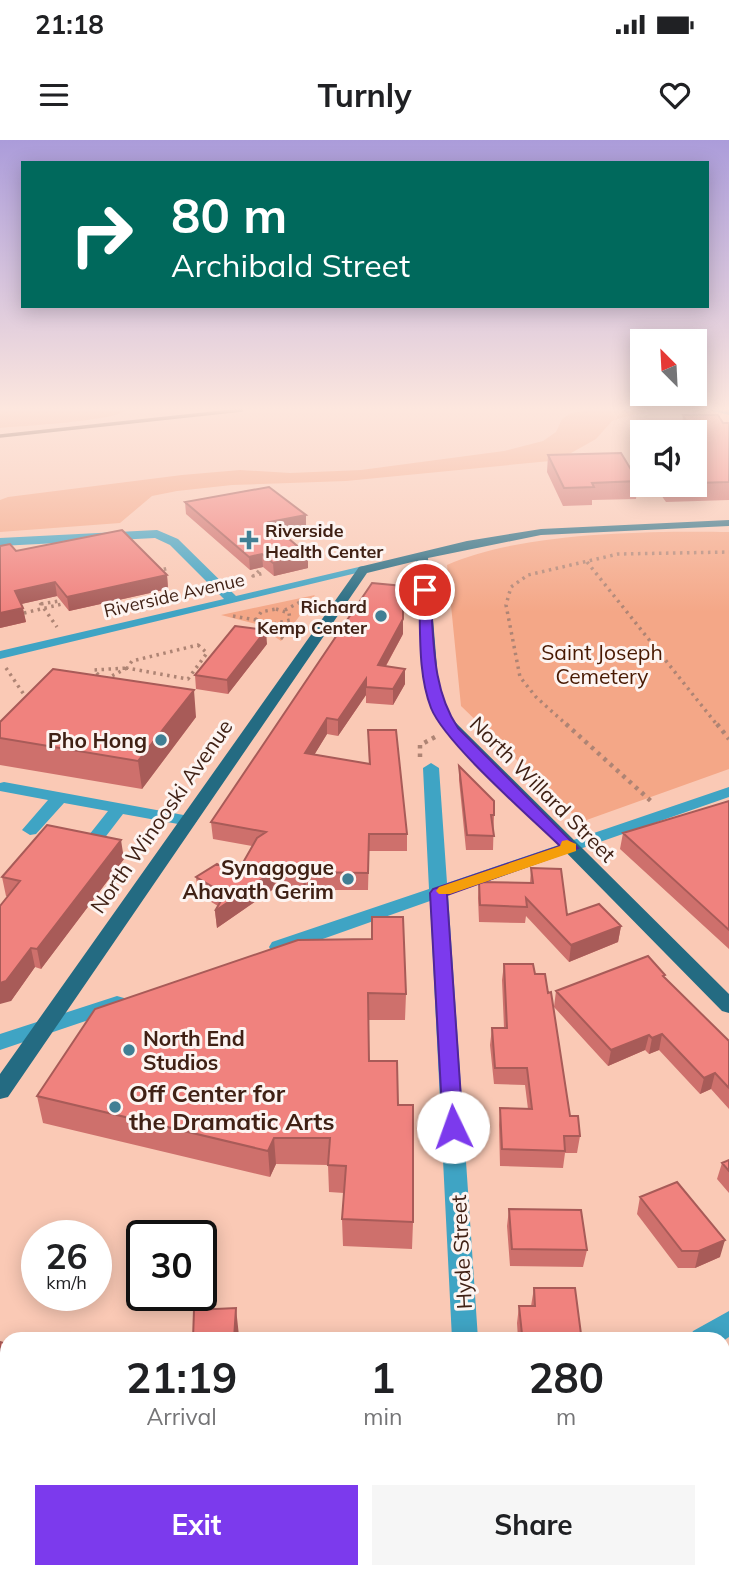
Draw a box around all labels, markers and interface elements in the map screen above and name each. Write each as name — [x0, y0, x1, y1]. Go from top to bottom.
text: 21:18 — [35, 8, 104, 41]
text: Turnly — [317, 75, 412, 115]
icon: menu — [35, 76, 73, 114]
icon: heart — [656, 76, 694, 114]
text: 80 m — [171, 184, 287, 245]
icon: right — [56, 189, 147, 280]
text: Archibald Street — [171, 245, 410, 285]
north arrow — [630, 329, 707, 406]
map controls — [630, 329, 707, 497]
button: sound — [630, 420, 707, 497]
place label: Riverside Health Center — [265, 519, 384, 563]
marker: Riverside Health Center — [239, 530, 259, 550]
pin — [395, 560, 455, 620]
street label: Riverside Avenue — [101, 568, 247, 622]
icon: arrive — [406, 571, 444, 609]
place label: Richard Kemp Center — [257, 595, 368, 639]
marker: Richard Kemp Center — [373, 608, 389, 624]
park label: Saint Joseph Cemetery — [541, 639, 663, 689]
street label: North Willard Street — [465, 711, 621, 867]
street label: North Winooski Avenue — [84, 714, 238, 918]
place label: Pho Hong — [48, 727, 147, 753]
marker: Pho Hong — [153, 732, 169, 748]
place label: Synagogue Ahavath Gerim — [182, 854, 334, 904]
marker: Synagogue Ahavath Gerim — [340, 871, 356, 887]
place label: North End Studios — [143, 1025, 245, 1075]
marker: North End Studios — [121, 1042, 137, 1058]
place label: Off Center for the Dramatic Arts — [129, 1078, 335, 1136]
position arrow — [416, 1090, 490, 1164]
marker: Off Center for the Dramatic Arts — [107, 1099, 123, 1115]
street label: Hyde Street — [445, 1194, 477, 1310]
speed limit sign: 30 — [126, 1220, 217, 1311]
text: 26 — [45, 1234, 88, 1278]
text: km/h — [46, 1271, 87, 1294]
text: 21:19 — [126, 1351, 237, 1404]
text: 1 — [370, 1351, 395, 1404]
text: 280 — [528, 1351, 604, 1404]
text: Arrival — [146, 1402, 217, 1431]
text: min — [363, 1402, 402, 1431]
text: m — [556, 1402, 576, 1431]
button: Exit — [35, 1485, 358, 1565]
button: Share — [372, 1485, 695, 1565]

